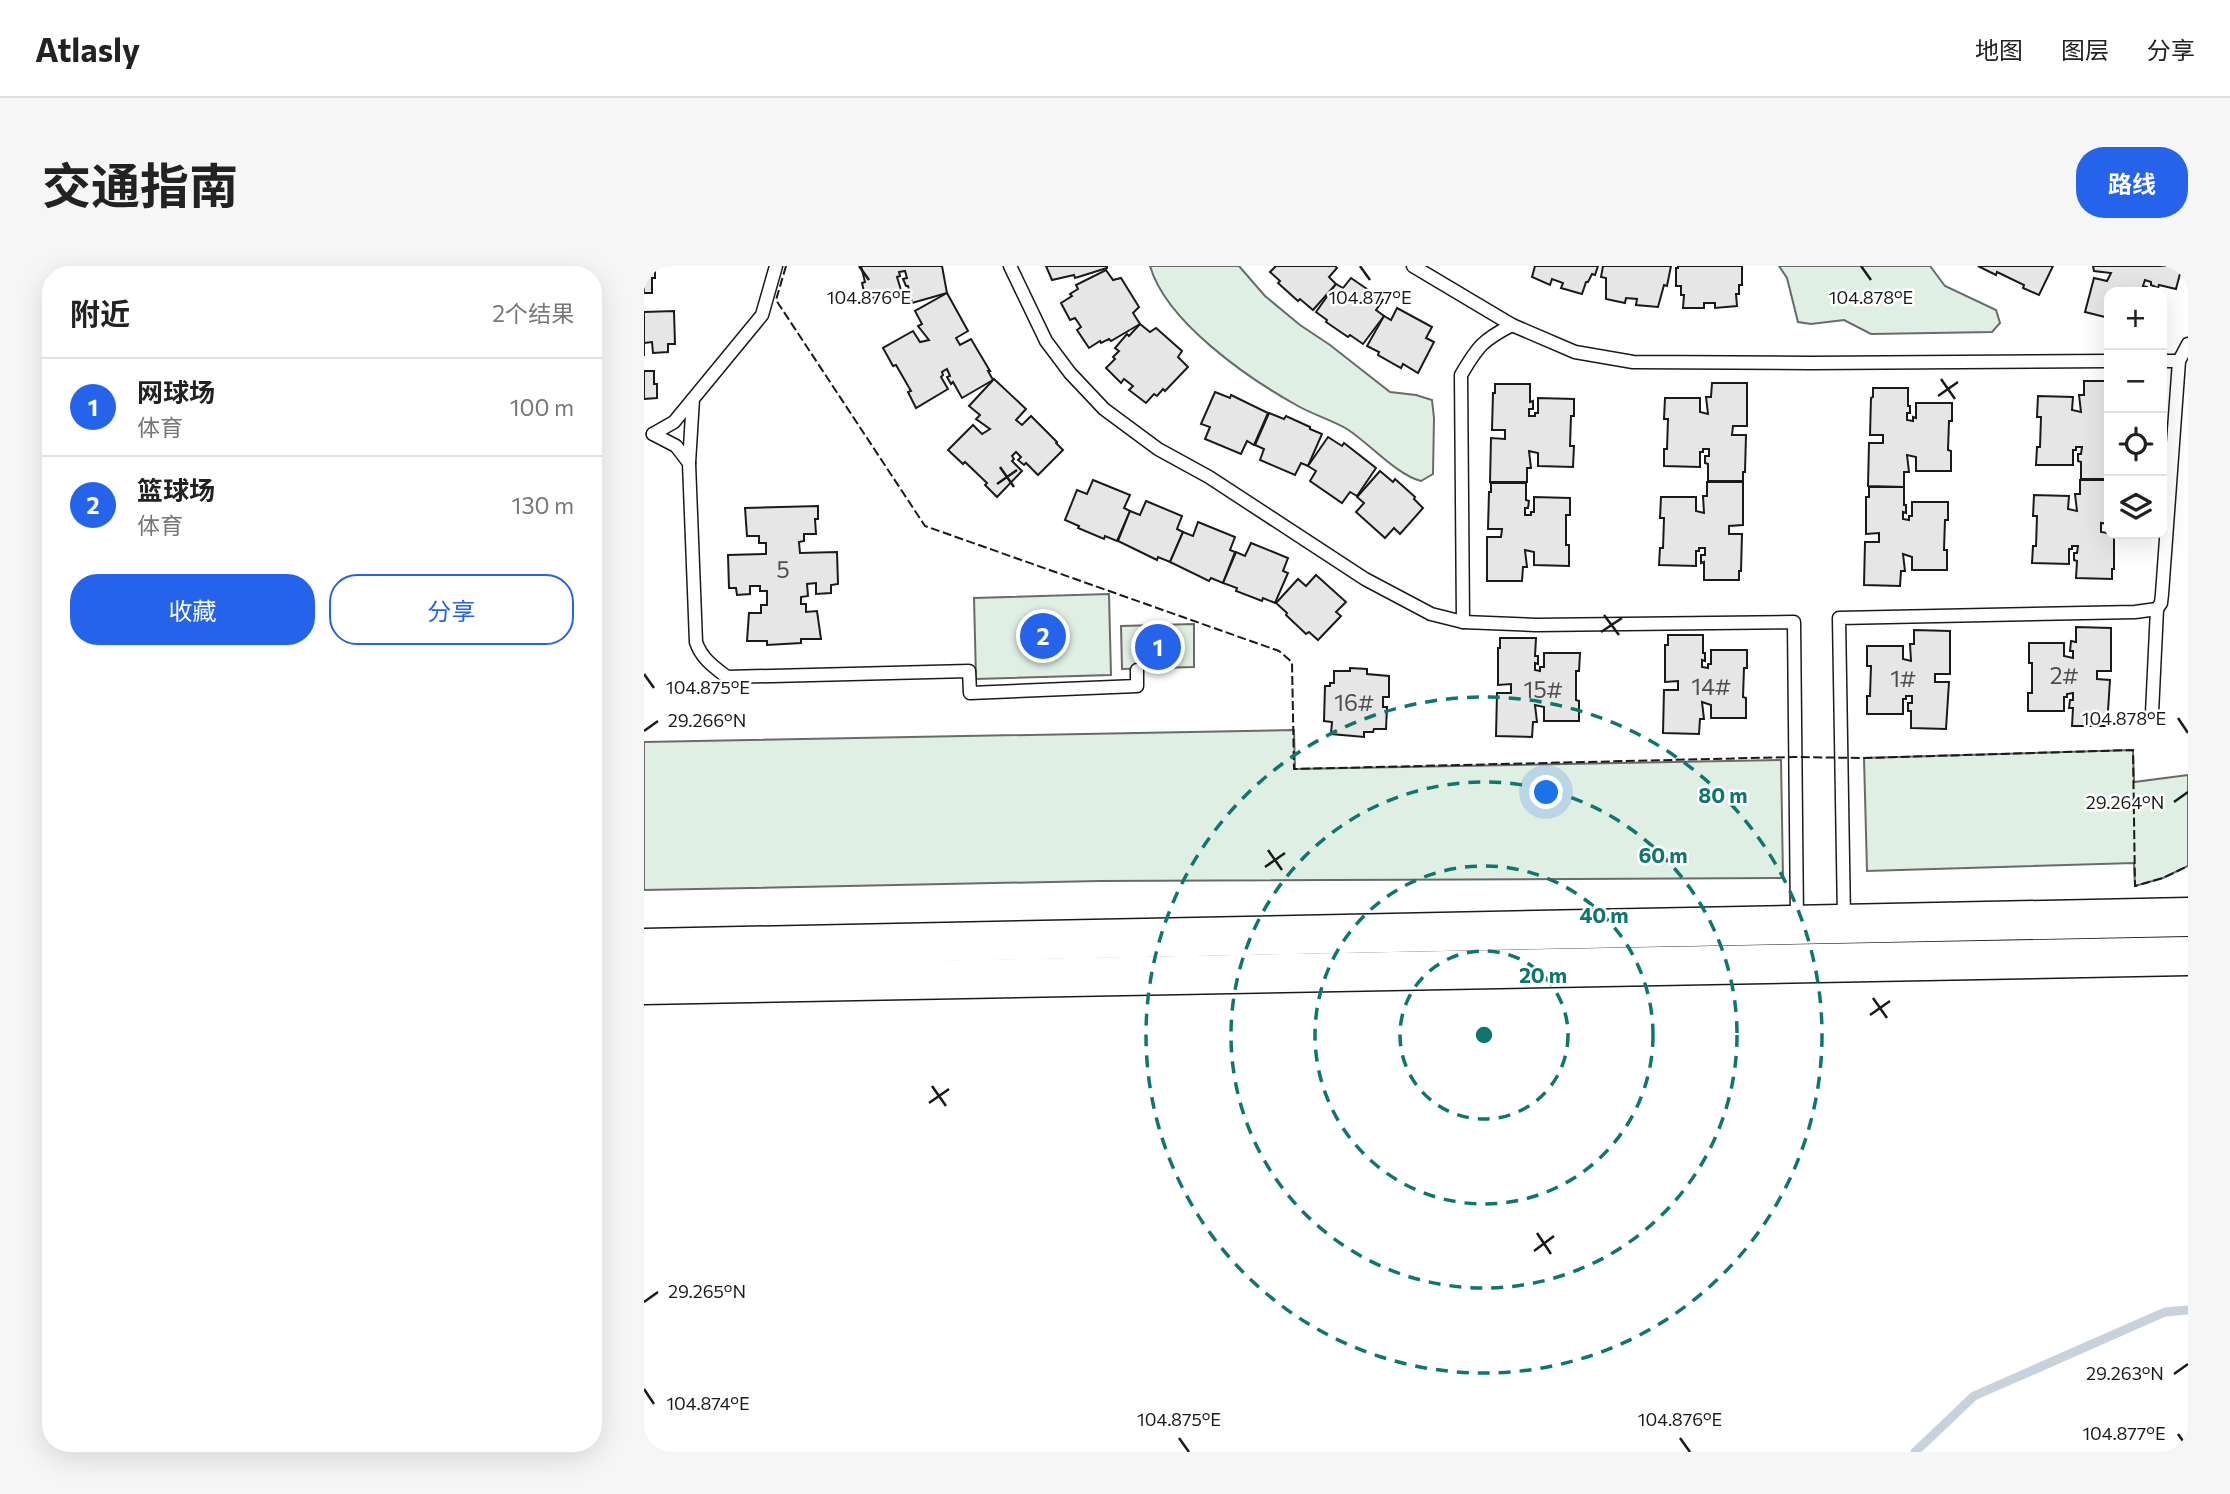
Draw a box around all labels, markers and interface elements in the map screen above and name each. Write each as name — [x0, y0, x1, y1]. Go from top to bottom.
text: Atlasly — [35, 28, 140, 69]
text: 地图 — [1975, 35, 2023, 64]
text: 图层 — [2061, 35, 2109, 64]
text: 分享 — [2147, 35, 2195, 64]
button: 路线 — [2076, 147, 2188, 218]
text: 交通指南 — [42, 154, 238, 214]
text: 104.876°E — [827, 286, 911, 308]
text: 104.877°E — [1328, 286, 1412, 308]
text: 104.878°E — [1829, 286, 1913, 308]
map controls — [2104, 287, 2167, 539]
button: + — [2104, 287, 2167, 350]
text: 附近 — [70, 294, 130, 331]
text: 2个结果 — [492, 299, 574, 327]
button: − — [2104, 350, 2167, 413]
text: 网球场 — [137, 376, 215, 407]
text: 1 — [88, 393, 98, 421]
text: 100 m — [510, 393, 574, 421]
text: 体育 — [137, 413, 183, 441]
button: locate — [2104, 413, 2167, 476]
text: 篮球场 — [137, 474, 215, 505]
button: layers — [2104, 476, 2167, 539]
text: 2 — [86, 491, 100, 519]
text: 130 m — [512, 491, 574, 519]
text: 体育 — [137, 511, 183, 539]
house number: 5 — [776, 555, 790, 583]
button: 收藏 — [70, 574, 315, 645]
button: 分享 — [329, 574, 574, 645]
pin: 2 — [1020, 610, 1066, 662]
pin: 1 — [1135, 621, 1181, 673]
house number: 2# — [2050, 661, 2079, 689]
house number: 1# — [1890, 664, 1916, 692]
house number: 14# — [1691, 672, 1731, 700]
house number: 15# — [1524, 675, 1563, 703]
text: 104.875°E — [666, 676, 750, 698]
house number: 16# — [1334, 688, 1374, 716]
text: 104.878°E — [2082, 707, 2166, 729]
text: 29.266°N — [668, 709, 746, 731]
your location — [1529, 775, 1563, 809]
text: 80 m — [1698, 782, 1748, 807]
text: 29.264°N — [2086, 791, 2164, 813]
text: 60 m — [1638, 842, 1688, 867]
text: 40 m — [1579, 902, 1629, 927]
text: 20 m — [1519, 962, 1567, 987]
centre of rings — [1472, 1023, 1496, 1047]
text: 29.265°N — [668, 1280, 746, 1302]
text: 29.263°N — [2086, 1362, 2164, 1384]
text: 104.874°E — [666, 1392, 750, 1414]
text: 104.875°E — [1137, 1408, 1221, 1430]
text: 104.876°E — [1638, 1408, 1722, 1430]
text: 104.877°E — [2082, 1422, 2166, 1444]

